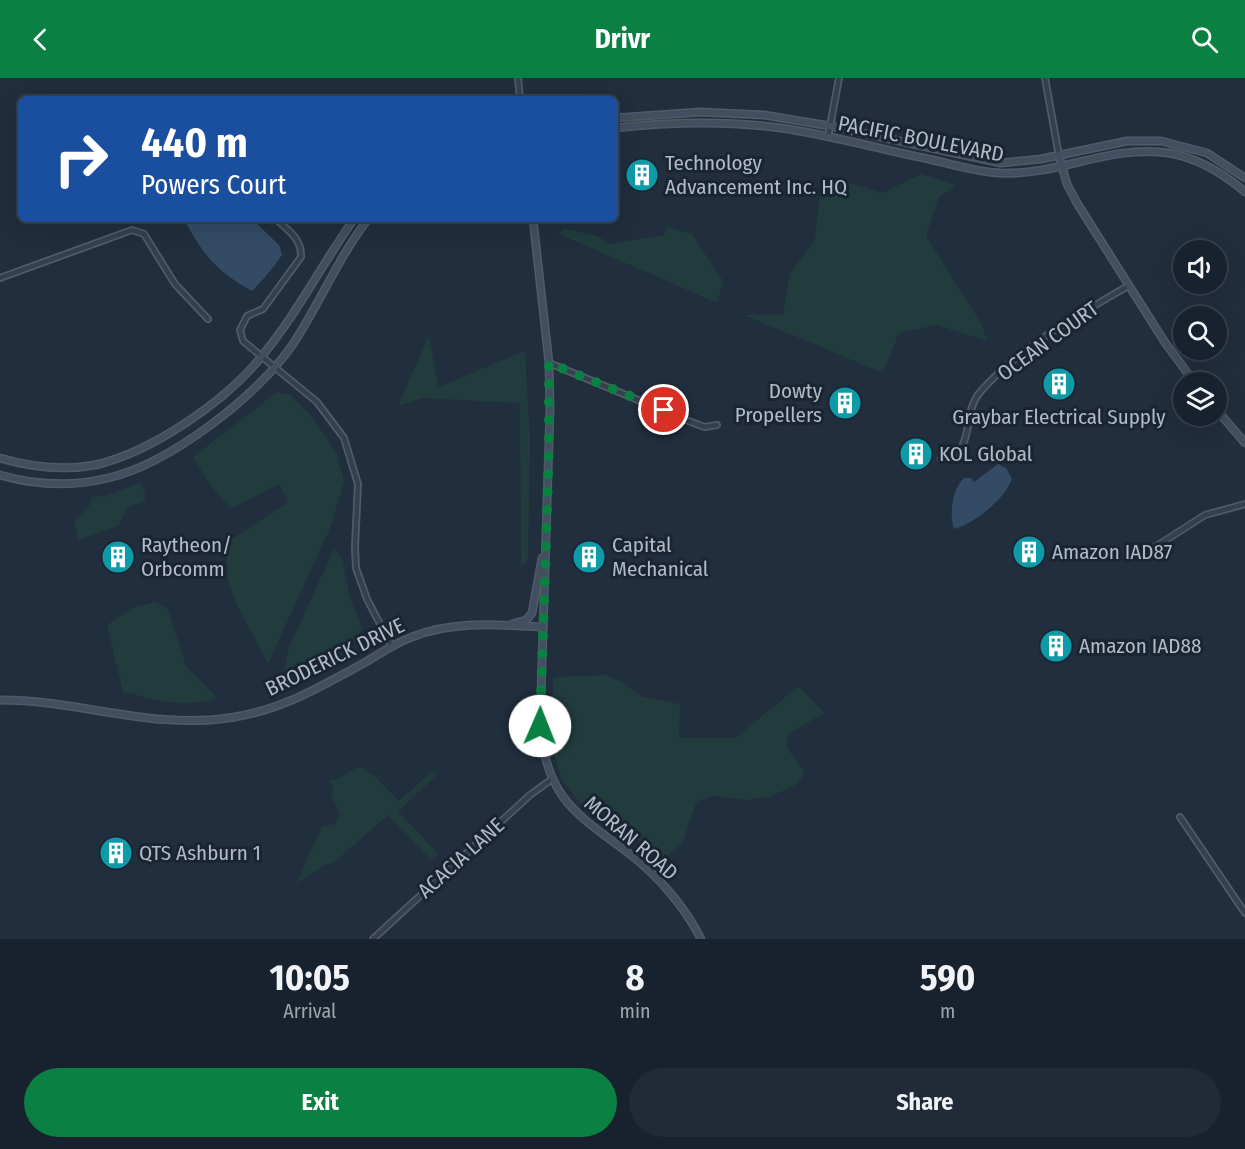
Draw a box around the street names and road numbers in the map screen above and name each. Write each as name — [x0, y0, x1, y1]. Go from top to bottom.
street label: PACIFIC BOULEVARD — [836, 110, 1006, 168]
street label: OCEAN COURT — [992, 295, 1104, 386]
street label: BRODERICK DRIVE — [261, 612, 409, 702]
street label: MORAN ROAD — [579, 790, 683, 886]
street label: ACACIA LANE — [412, 812, 510, 904]

